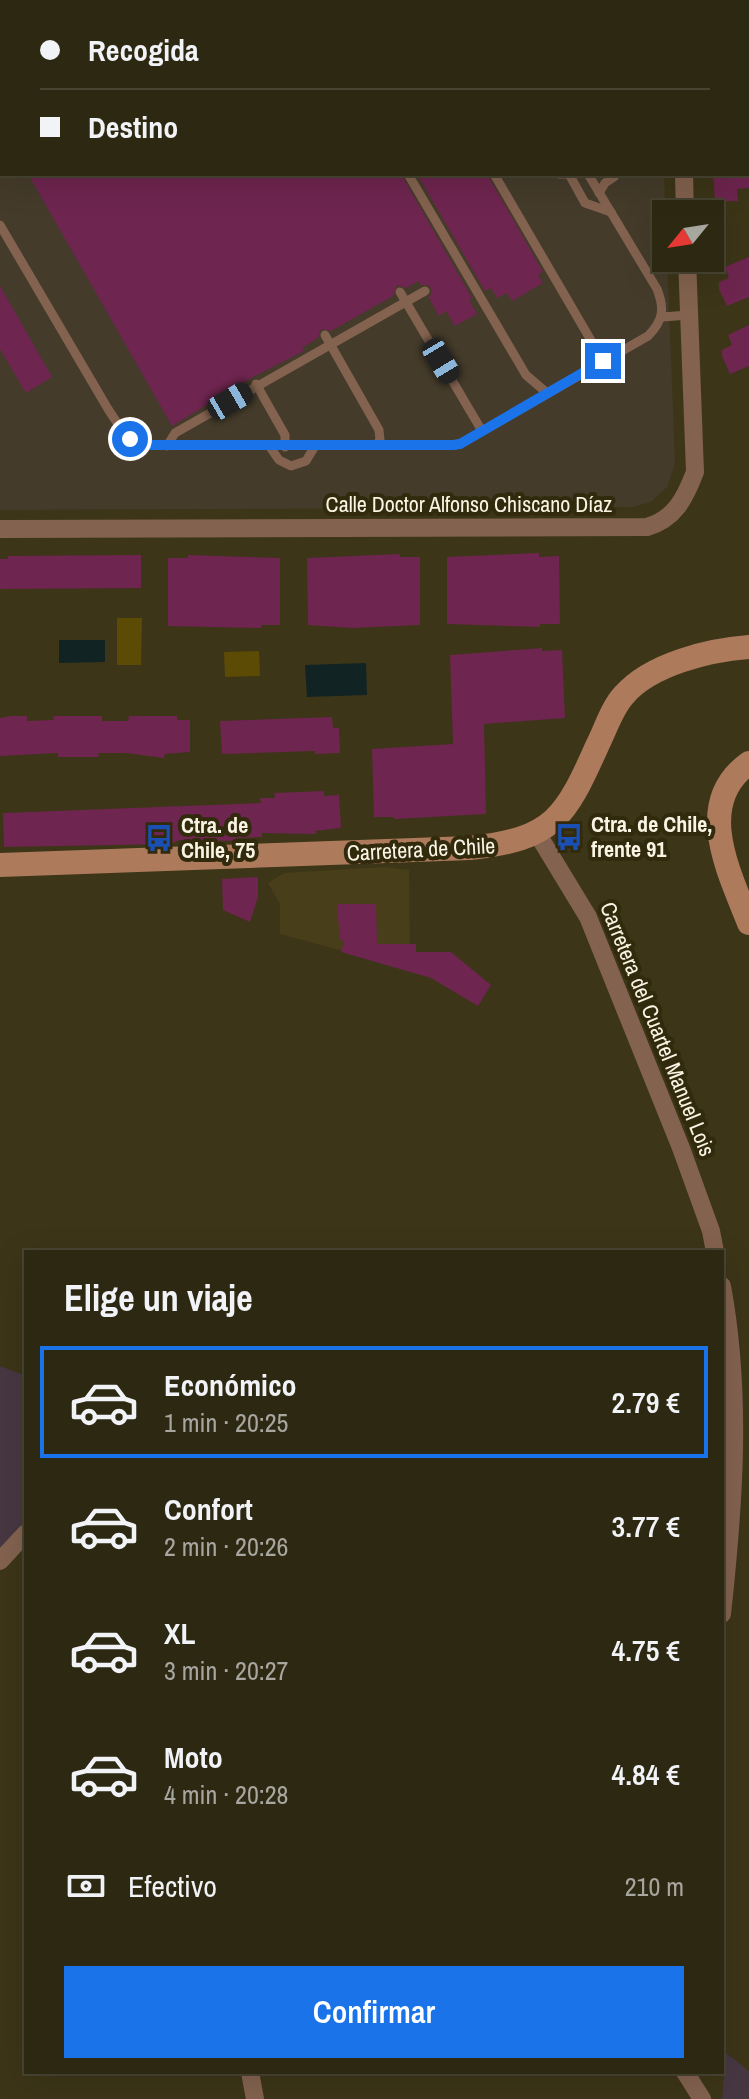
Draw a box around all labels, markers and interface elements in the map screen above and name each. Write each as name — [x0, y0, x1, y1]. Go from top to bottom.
text: Recogida — [88, 30, 199, 70]
text: Destino — [88, 107, 178, 147]
north arrow — [652, 200, 724, 272]
map controls — [652, 200, 724, 272]
car — [418, 334, 464, 388]
route end — [585, 343, 621, 379]
car — [203, 379, 257, 423]
route start — [112, 421, 148, 457]
street label: Calle Doctor Alfonso Chiscano Díaz — [326, 489, 612, 519]
place label: Ctra. de Chile, frente 91 — [591, 809, 712, 864]
place label: Ctra. de Chile, 75 — [181, 810, 255, 865]
bus stop icon: Ctra. de Chile, frente 91 — [554, 822, 584, 852]
bus stop icon: Ctra. de Chile, 75 — [144, 823, 174, 853]
street label: Carretera de Chile — [346, 830, 496, 868]
street label: Carretera del Cuartel Manuel Lois — [593, 897, 723, 1161]
text: Elige un viaje — [64, 1274, 253, 1322]
text: Económico — [164, 1365, 297, 1405]
icon: car — [68, 1366, 140, 1438]
text: 2.79 € — [612, 1382, 680, 1422]
text: 1 min · 20:25 — [164, 1405, 288, 1440]
text: Confort — [164, 1489, 253, 1529]
icon: car — [68, 1490, 140, 1562]
text: 3.77 € — [612, 1506, 680, 1546]
text: 2 min · 20:26 — [164, 1529, 288, 1564]
text: XL — [164, 1613, 195, 1653]
icon: car — [68, 1614, 140, 1686]
text: 4.75 € — [612, 1630, 680, 1670]
text: 3 min · 20:27 — [164, 1653, 288, 1688]
text: Moto — [164, 1737, 223, 1777]
icon: car — [68, 1738, 140, 1810]
text: 4.84 € — [612, 1754, 680, 1794]
text: 4 min · 20:28 — [164, 1777, 288, 1812]
icon: cash — [64, 1864, 108, 1908]
text: Efectivo — [128, 1866, 217, 1906]
text: 210 m — [625, 1869, 684, 1904]
button: Confirmar — [64, 1966, 684, 2058]

